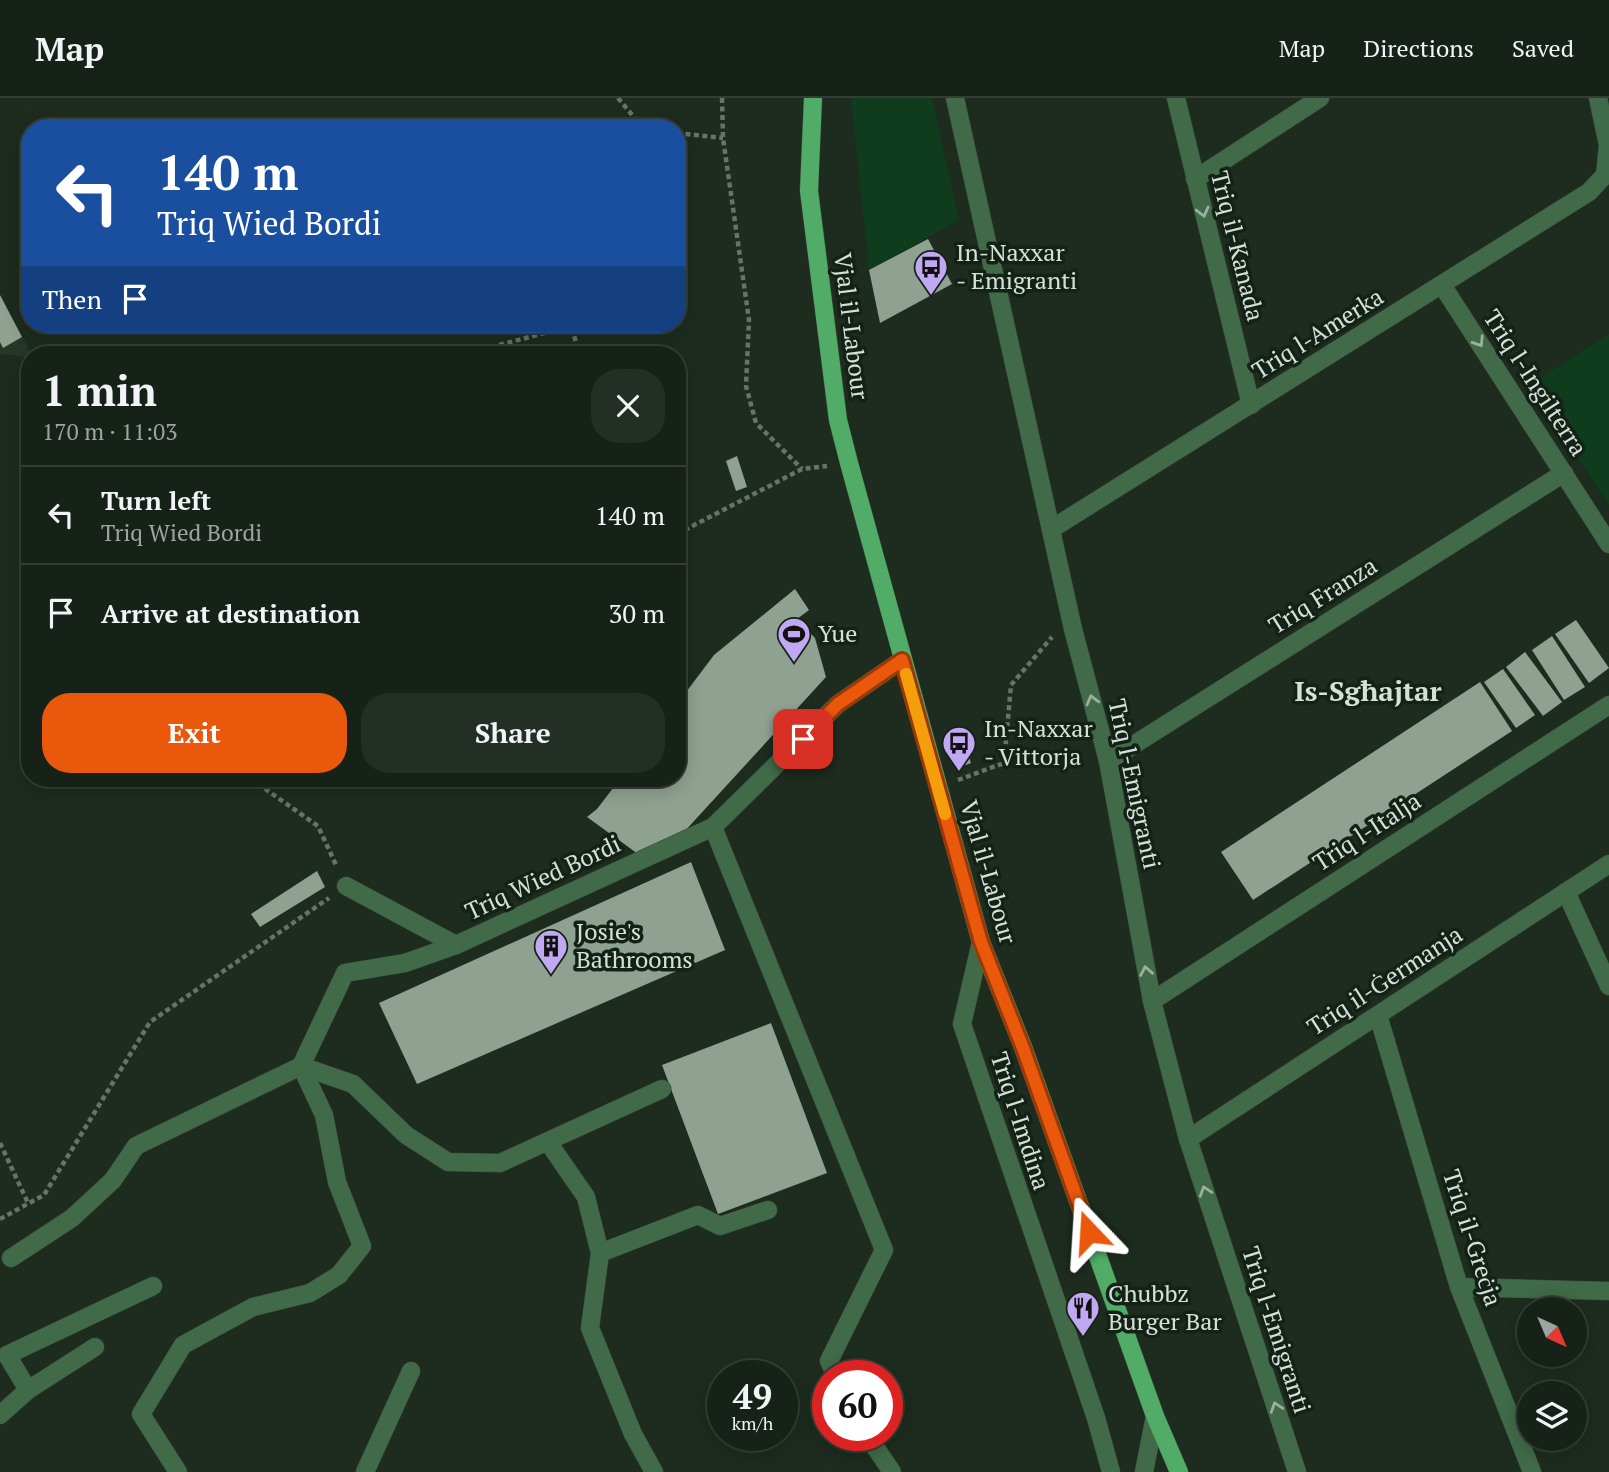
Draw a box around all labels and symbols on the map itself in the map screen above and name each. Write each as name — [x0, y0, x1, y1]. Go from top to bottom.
street label: Triq il-Kanada — [1204, 167, 1272, 324]
one-way arrow — [1195, 206, 1209, 218]
place label: In-Naxxar - Emigranti — [956, 236, 1077, 296]
bus stop icon: In-Naxxar - Emigranti — [912, 248, 950, 297]
street label: Vjal il-Labour — [827, 251, 877, 402]
street label: Triq l-Amerka — [1246, 280, 1389, 386]
street label: Triq l-Ingilterra — [1477, 303, 1595, 462]
one-way arrow — [1471, 334, 1483, 347]
street label: Triq Franza — [1262, 549, 1383, 641]
sports icon: Yue — [775, 615, 813, 664]
place label: Yue — [818, 617, 857, 649]
district label: Is-Sgħajtar — [1294, 672, 1442, 709]
one-way arrow — [1086, 695, 1100, 707]
street label: Triq l-Emigranti — [1101, 696, 1169, 872]
pin — [773, 709, 833, 769]
place label: In-Naxxar - Vittorja — [984, 712, 1093, 772]
bus stop icon: In-Naxxar - Vittorja — [940, 724, 978, 773]
street label: Triq l-Italja — [1306, 784, 1427, 878]
street label: Vjal il-Labour — [953, 796, 1025, 948]
street label: Triq Wied Bordi — [460, 827, 626, 927]
place label: Josie's Bathrooms — [576, 915, 693, 975]
street label: Triq il-Ġermanja — [1301, 918, 1468, 1042]
building icon: Josie's Bathrooms — [532, 927, 570, 976]
one-way arrow — [1140, 965, 1155, 977]
street label: Triq l-Imdina — [984, 1048, 1058, 1194]
street label: Triq il-Greċja — [1436, 1165, 1510, 1310]
one-way arrow — [1199, 1185, 1213, 1198]
position arrow — [1052, 1195, 1126, 1269]
street label: Triq l-Emigranti — [1235, 1242, 1319, 1417]
place label: Chubbz Burger Bar — [1108, 1277, 1222, 1337]
restaurant icon: Chubbz Burger Bar — [1064, 1289, 1102, 1338]
north arrow — [1517, 1297, 1587, 1367]
speed limit sign: 60 — [812, 1360, 903, 1451]
one-way arrow — [1270, 1401, 1284, 1414]

